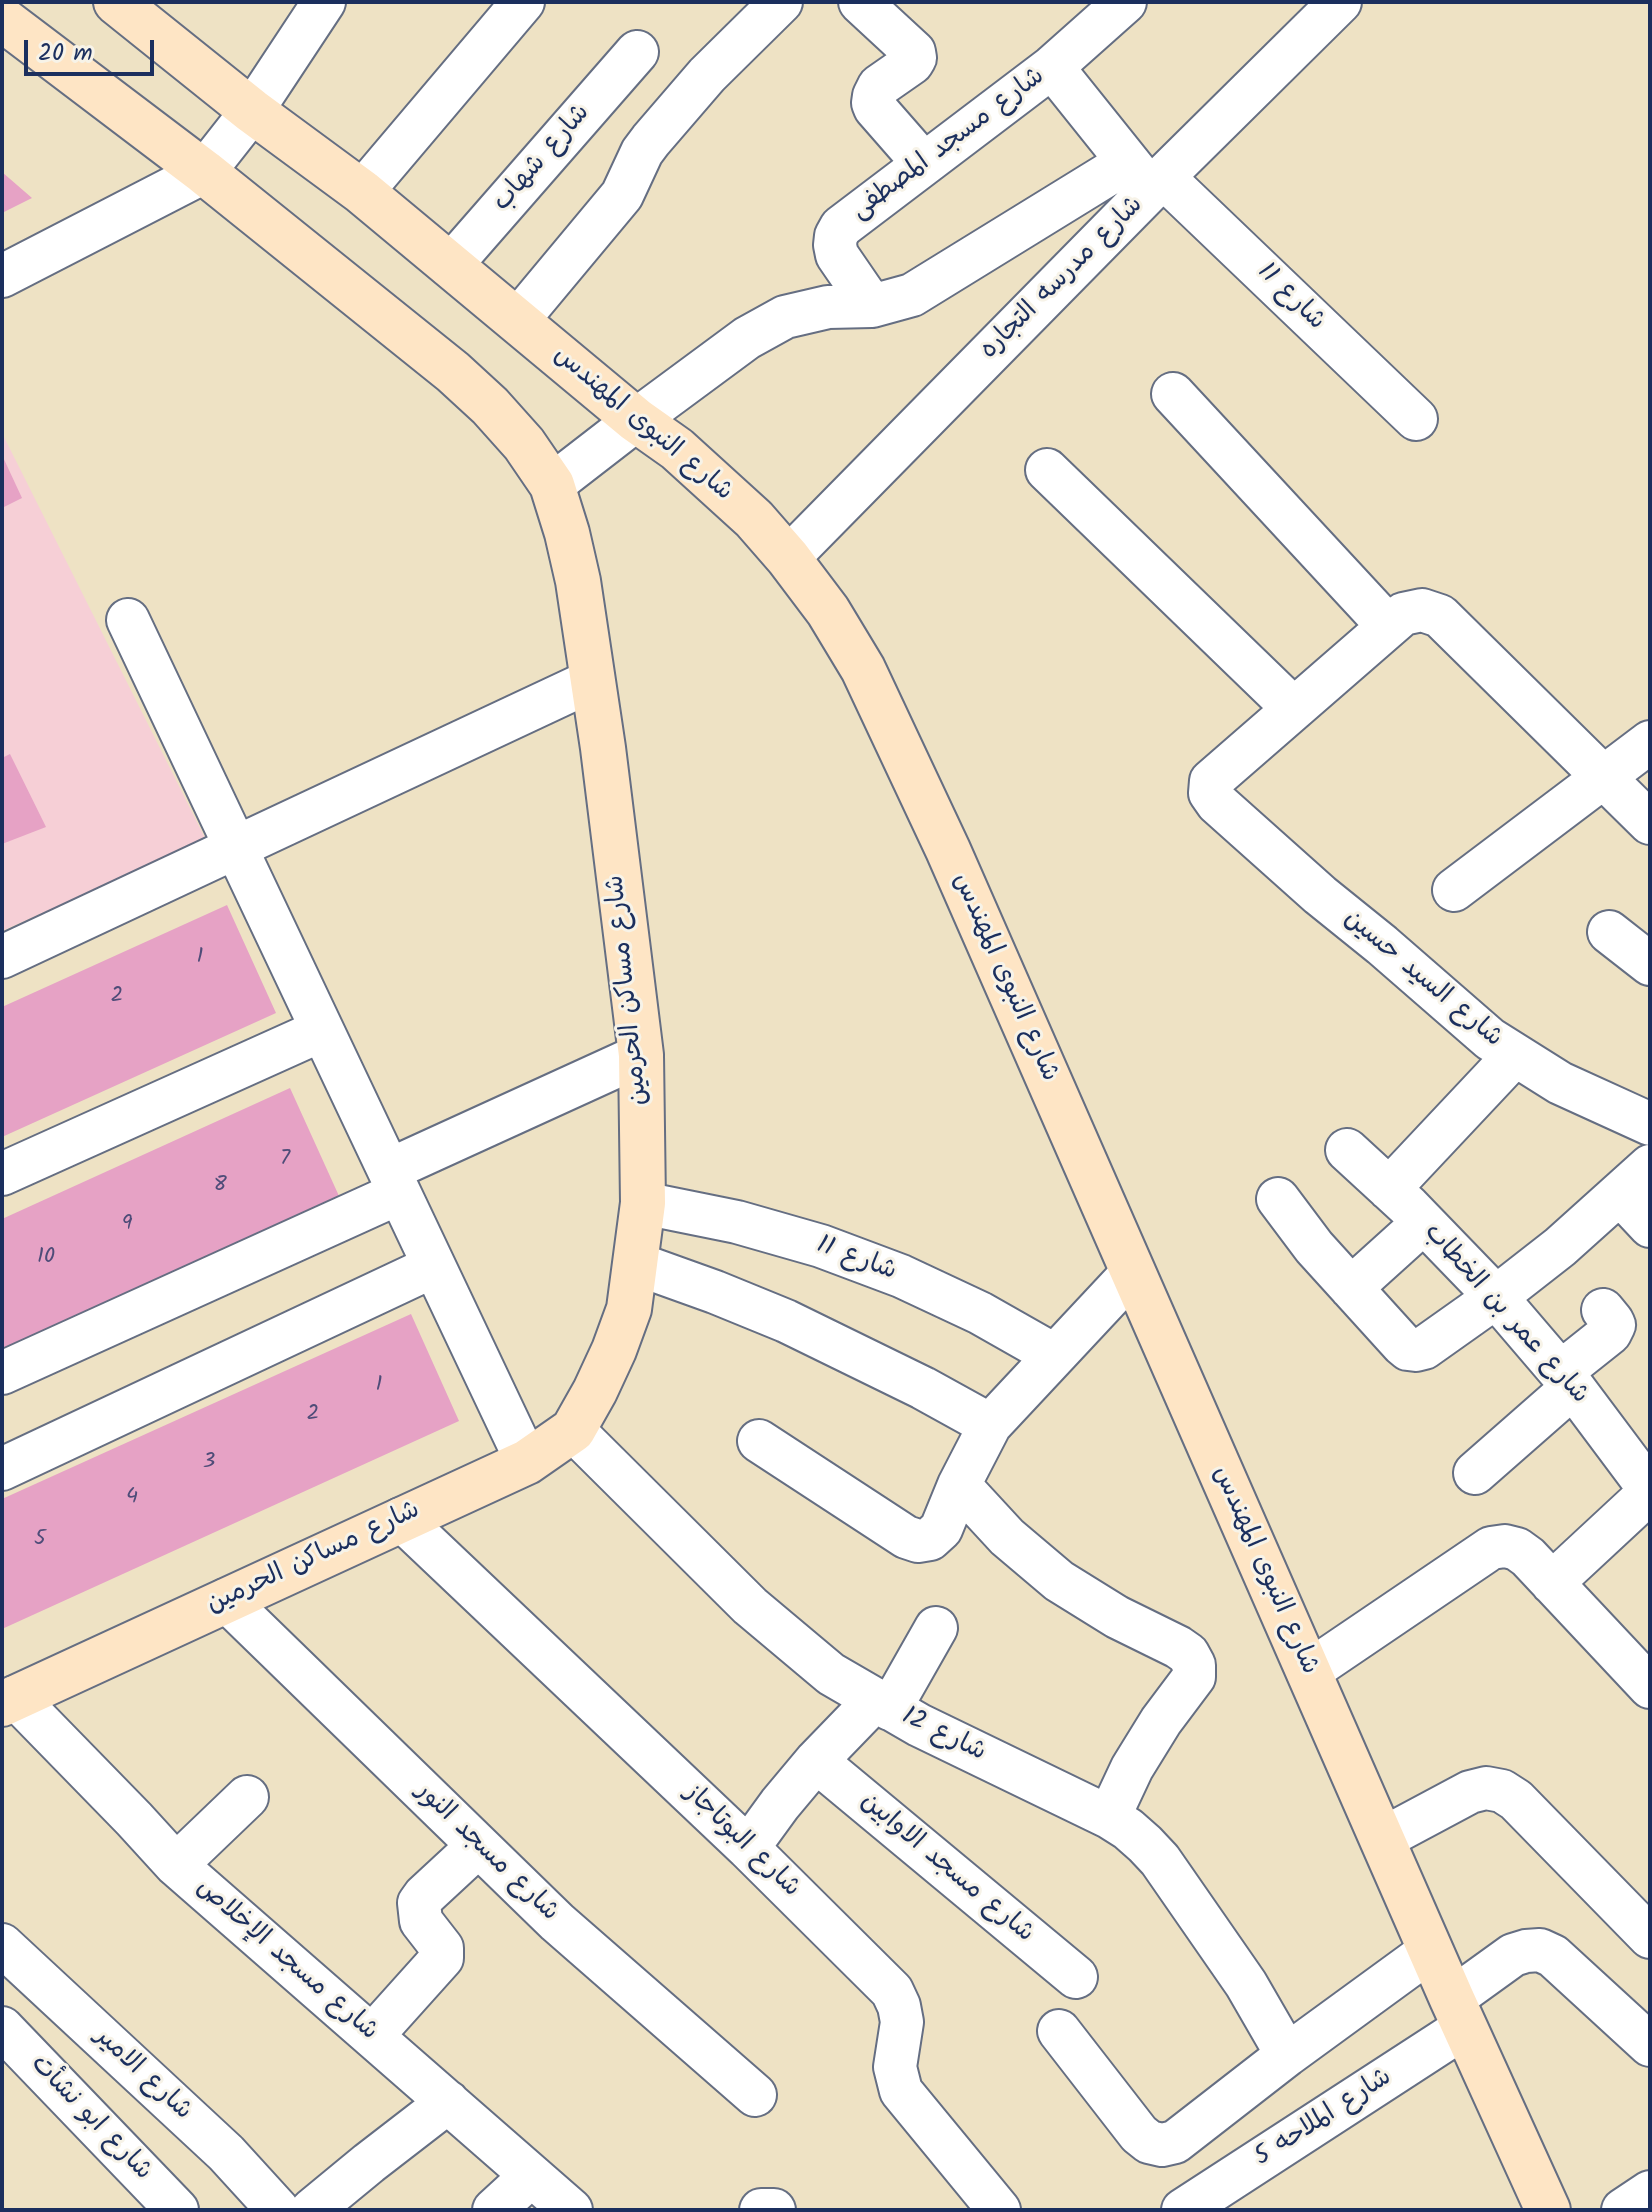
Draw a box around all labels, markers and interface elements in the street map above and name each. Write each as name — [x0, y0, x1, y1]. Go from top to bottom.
scale bar — [28, 24, 158, 74]
text: 20 m — [38, 34, 93, 73]
street label: شارع مسجد المصطفى — [846, 62, 1052, 228]
street label: شارع شهاب — [488, 99, 598, 219]
street label: شارع مدرسه التجاره — [975, 191, 1151, 367]
street label: شارع 11 — [1249, 258, 1331, 338]
street label: شارع النبوى المهندس — [546, 341, 738, 509]
street label: شارع النبوى المهندس — [944, 869, 1064, 1087]
street label: شارع مساكن الحرمين — [601, 873, 657, 1107]
street label: شارع السيد حسين — [1336, 905, 1508, 1055]
house number: 1 — [197, 945, 203, 971]
house number: 2 — [111, 984, 123, 1010]
house number: 7 — [280, 1147, 290, 1173]
house number: 8 — [213, 1173, 227, 1199]
house number: 9 — [122, 1212, 132, 1238]
street label: شارع عمر بن الخطاب — [1416, 1218, 1594, 1412]
street label: شارع 11 — [812, 1231, 900, 1289]
house number: 10 — [37, 1245, 55, 1271]
house number: 1 — [376, 1373, 382, 1399]
house number: 2 — [307, 1402, 319, 1428]
house number: 3 — [203, 1450, 215, 1476]
street label: شارع النبوى المهندس — [1204, 1462, 1324, 1680]
house number: 4 — [126, 1485, 138, 1511]
street label: شارع مساكن الحرمين — [202, 1496, 426, 1622]
house number: 5 — [34, 1527, 46, 1553]
street label: شارع 12 — [896, 1702, 990, 1770]
street label: شارع مسجد النور — [408, 1777, 564, 1929]
street label: شارع البوتاجاز — [676, 1779, 806, 1905]
street label: شارع مسجد الاوابين — [853, 1787, 1039, 1951]
street label: شارع مسجد الإخلاص — [189, 1873, 383, 2049]
street label: شارع الامير — [87, 2022, 197, 2128]
street label: شارع ابو نشأت — [23, 2050, 157, 2188]
street label: شارع الملاحه 5 — [1250, 2063, 1398, 2175]

